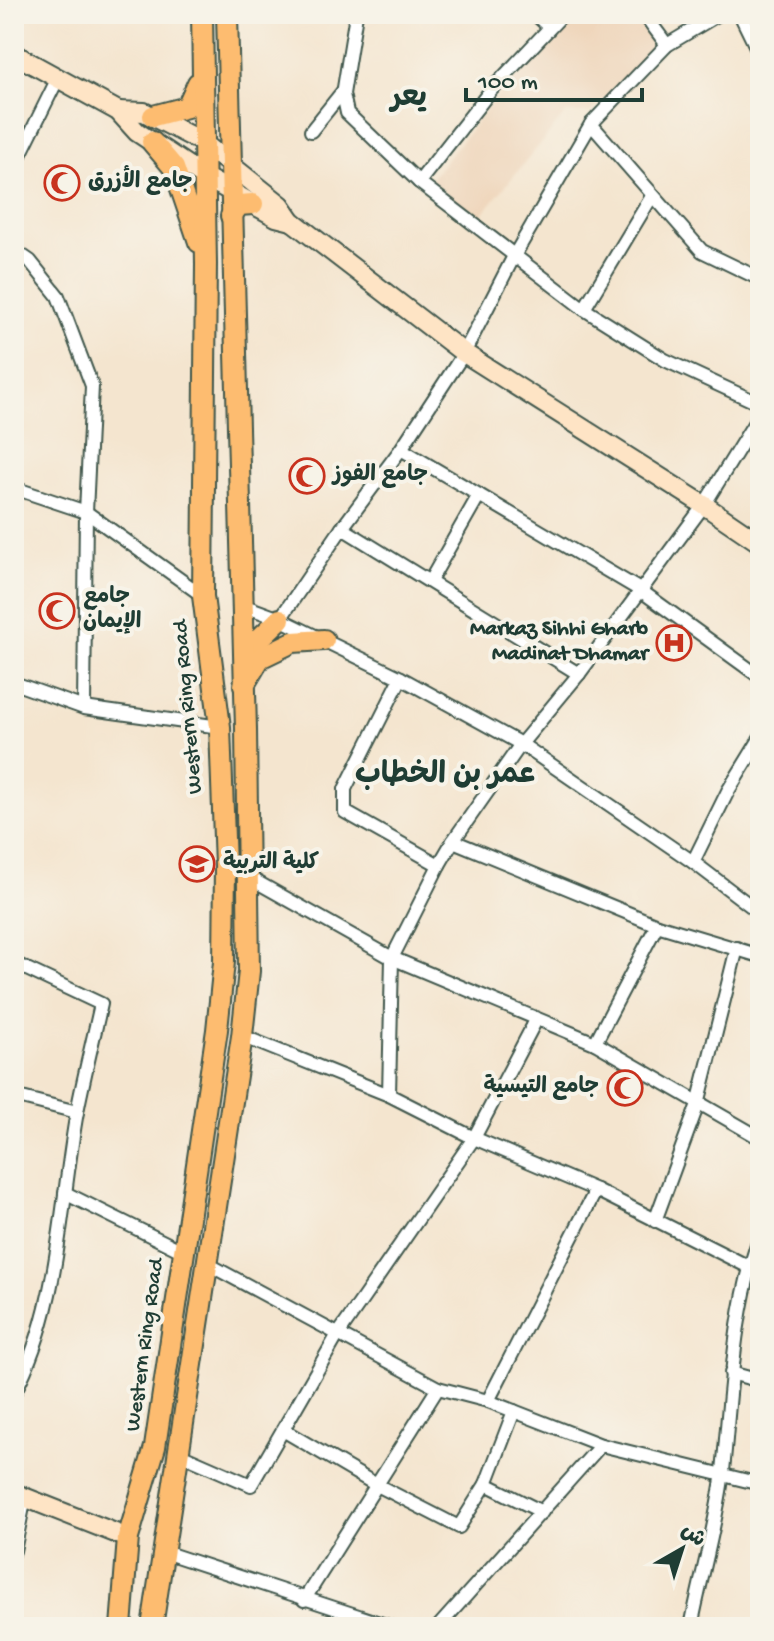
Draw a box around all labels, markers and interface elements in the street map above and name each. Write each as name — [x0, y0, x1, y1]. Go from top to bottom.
scale bar — [466, 52, 642, 102]
text: 100 m — [477, 69, 538, 98]
district label: يعر — [388, 82, 427, 117]
mosque icon: جامع الأزرق — [43, 164, 81, 202]
place label: جامع الأزرق — [88, 165, 192, 196]
mosque icon: جامع الفوز — [288, 457, 326, 495]
place label: جامع الفوز — [331, 463, 428, 489]
place label: جامع الإيمان — [83, 585, 141, 636]
mosque icon: جامع الإيمان — [38, 592, 76, 630]
street label: Western Ring Road — [168, 617, 210, 795]
place label: Markaz Sihhi Gharb Madinat Dhamar — [470, 617, 650, 668]
hospital icon: Markaz Sihhi Gharb Madinat Dhamar — [655, 624, 693, 662]
district label: عمر بن الخطاب — [355, 759, 535, 794]
school or university icon: كلية التربية — [178, 845, 216, 883]
place label: كلية التربية — [223, 850, 319, 877]
mosque icon: جامع التيسية — [606, 1069, 644, 1107]
place label: جامع التيسية — [483, 1074, 599, 1101]
street label: Western Ring Road — [121, 1255, 171, 1433]
north arrow — [642, 1509, 722, 1589]
text: ش — [674, 1519, 710, 1554]

